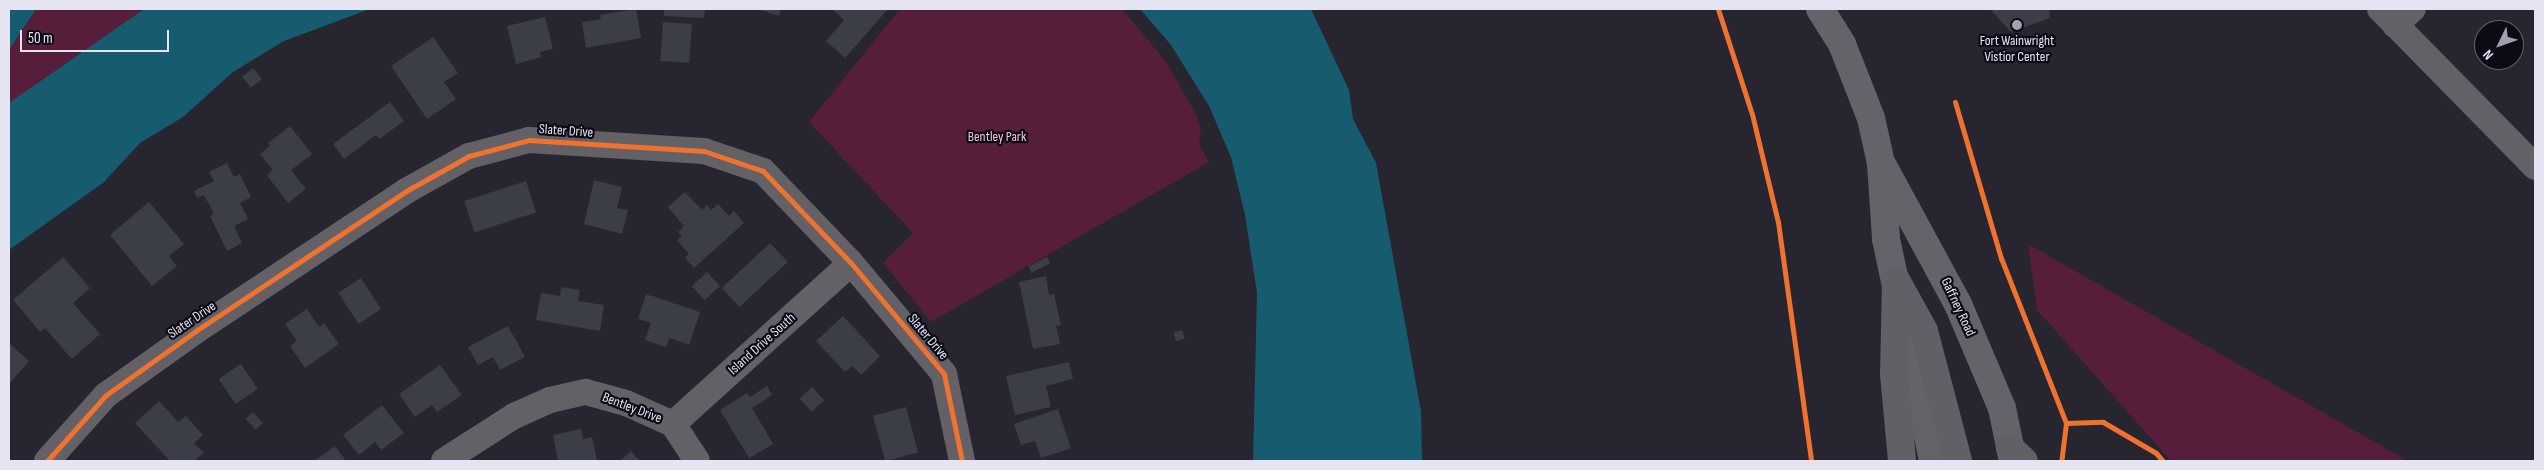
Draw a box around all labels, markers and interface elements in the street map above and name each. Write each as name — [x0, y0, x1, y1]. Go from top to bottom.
marker: Fort Wainwright Vistior Center — [2011, 19, 2023, 31]
scale bar — [22, 20, 171, 52]
north arrow — [2474, 20, 2524, 70]
text: 50 m — [28, 29, 53, 48]
place label: Fort Wainwright Vistior Center — [1980, 33, 2054, 65]
text: N — [2479, 46, 2497, 63]
street label: Slater Drive — [538, 121, 594, 141]
park label: Bentley Park — [968, 129, 1026, 145]
street label: Gaffney Road — [1937, 275, 1979, 339]
street label: Slater Drive — [165, 298, 219, 342]
street label: Island Drive South — [725, 309, 799, 379]
street label: Slater Drive — [904, 311, 952, 363]
street label: Bentley Drive — [600, 389, 664, 427]

